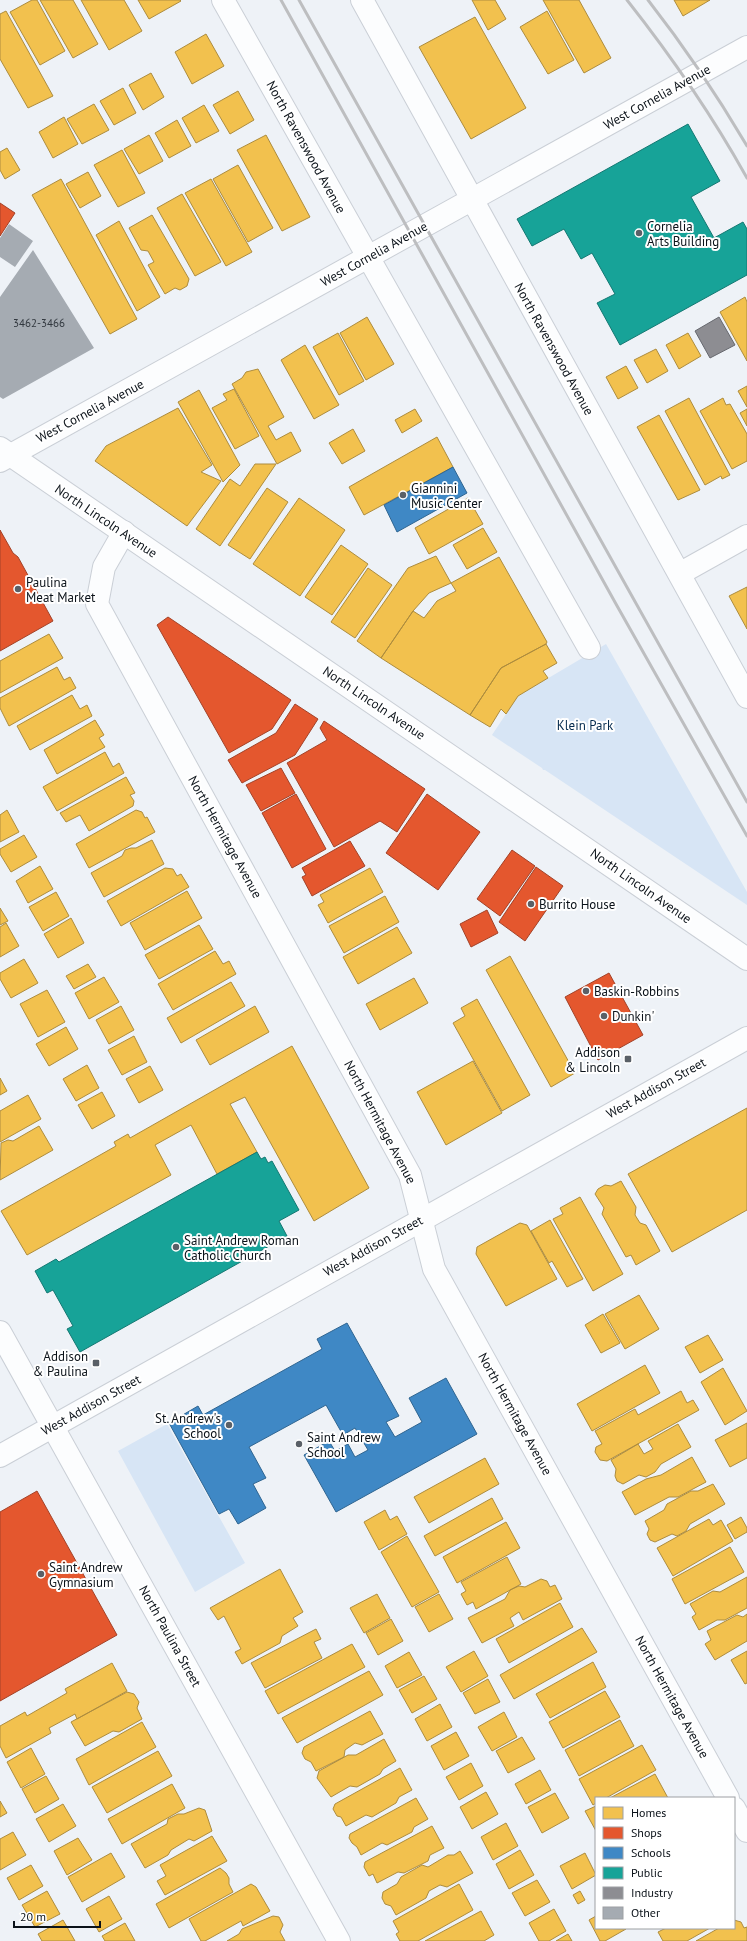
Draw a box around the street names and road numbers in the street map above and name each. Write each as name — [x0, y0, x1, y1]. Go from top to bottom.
street label: West Cornelia Avenue — [601, 61, 713, 133]
street label: North Ravenswood Avenue — [262, 78, 350, 216]
street label: West Cornelia Avenue — [318, 218, 430, 290]
street label: North Ravenswood Avenue — [510, 280, 598, 418]
street label: West Cornelia Avenue — [33, 375, 147, 447]
street label: North Lincoln Avenue — [52, 480, 160, 562]
street label: North Lincoln Avenue — [320, 662, 428, 744]
street label: North Hermitage Avenue — [184, 773, 266, 901]
street label: North Lincoln Avenue — [587, 845, 695, 927]
street label: West Addison Street — [603, 1053, 709, 1122]
street label: North Hermitage Avenue — [340, 1057, 420, 1187]
street label: West Addison Street — [320, 1211, 426, 1280]
street label: North Hermitage Avenue — [474, 1350, 556, 1478]
street label: West Addison Street — [38, 1370, 144, 1439]
street label: North Paulina Street — [135, 1582, 205, 1690]
street label: North Hermitage Avenue — [631, 1633, 713, 1761]

